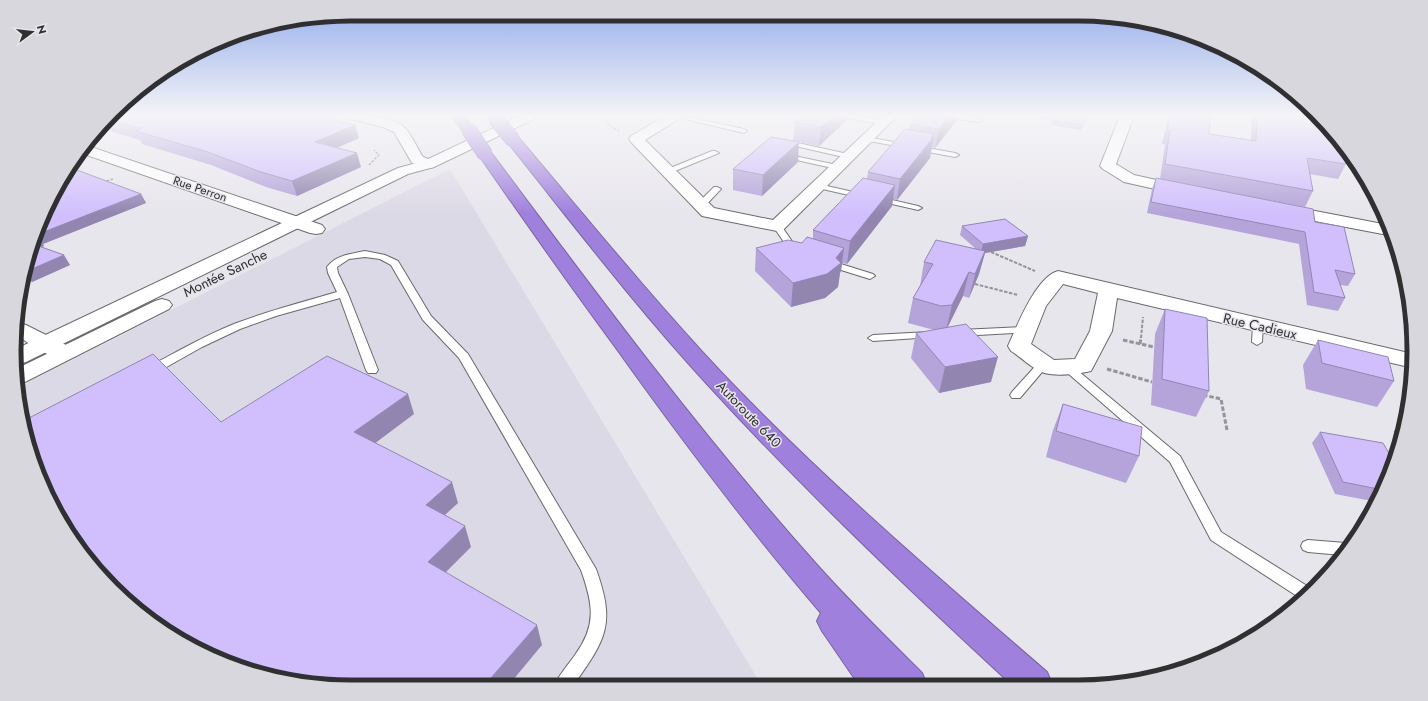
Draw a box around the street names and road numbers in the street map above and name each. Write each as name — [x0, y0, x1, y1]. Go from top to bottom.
street label: Rue Perron — [171, 171, 229, 207]
street label: Montée Sanche — [180, 244, 270, 302]
street label: Rue Cadieux — [1221, 308, 1299, 344]
street label: Autoroute 640 — [712, 376, 786, 452]

